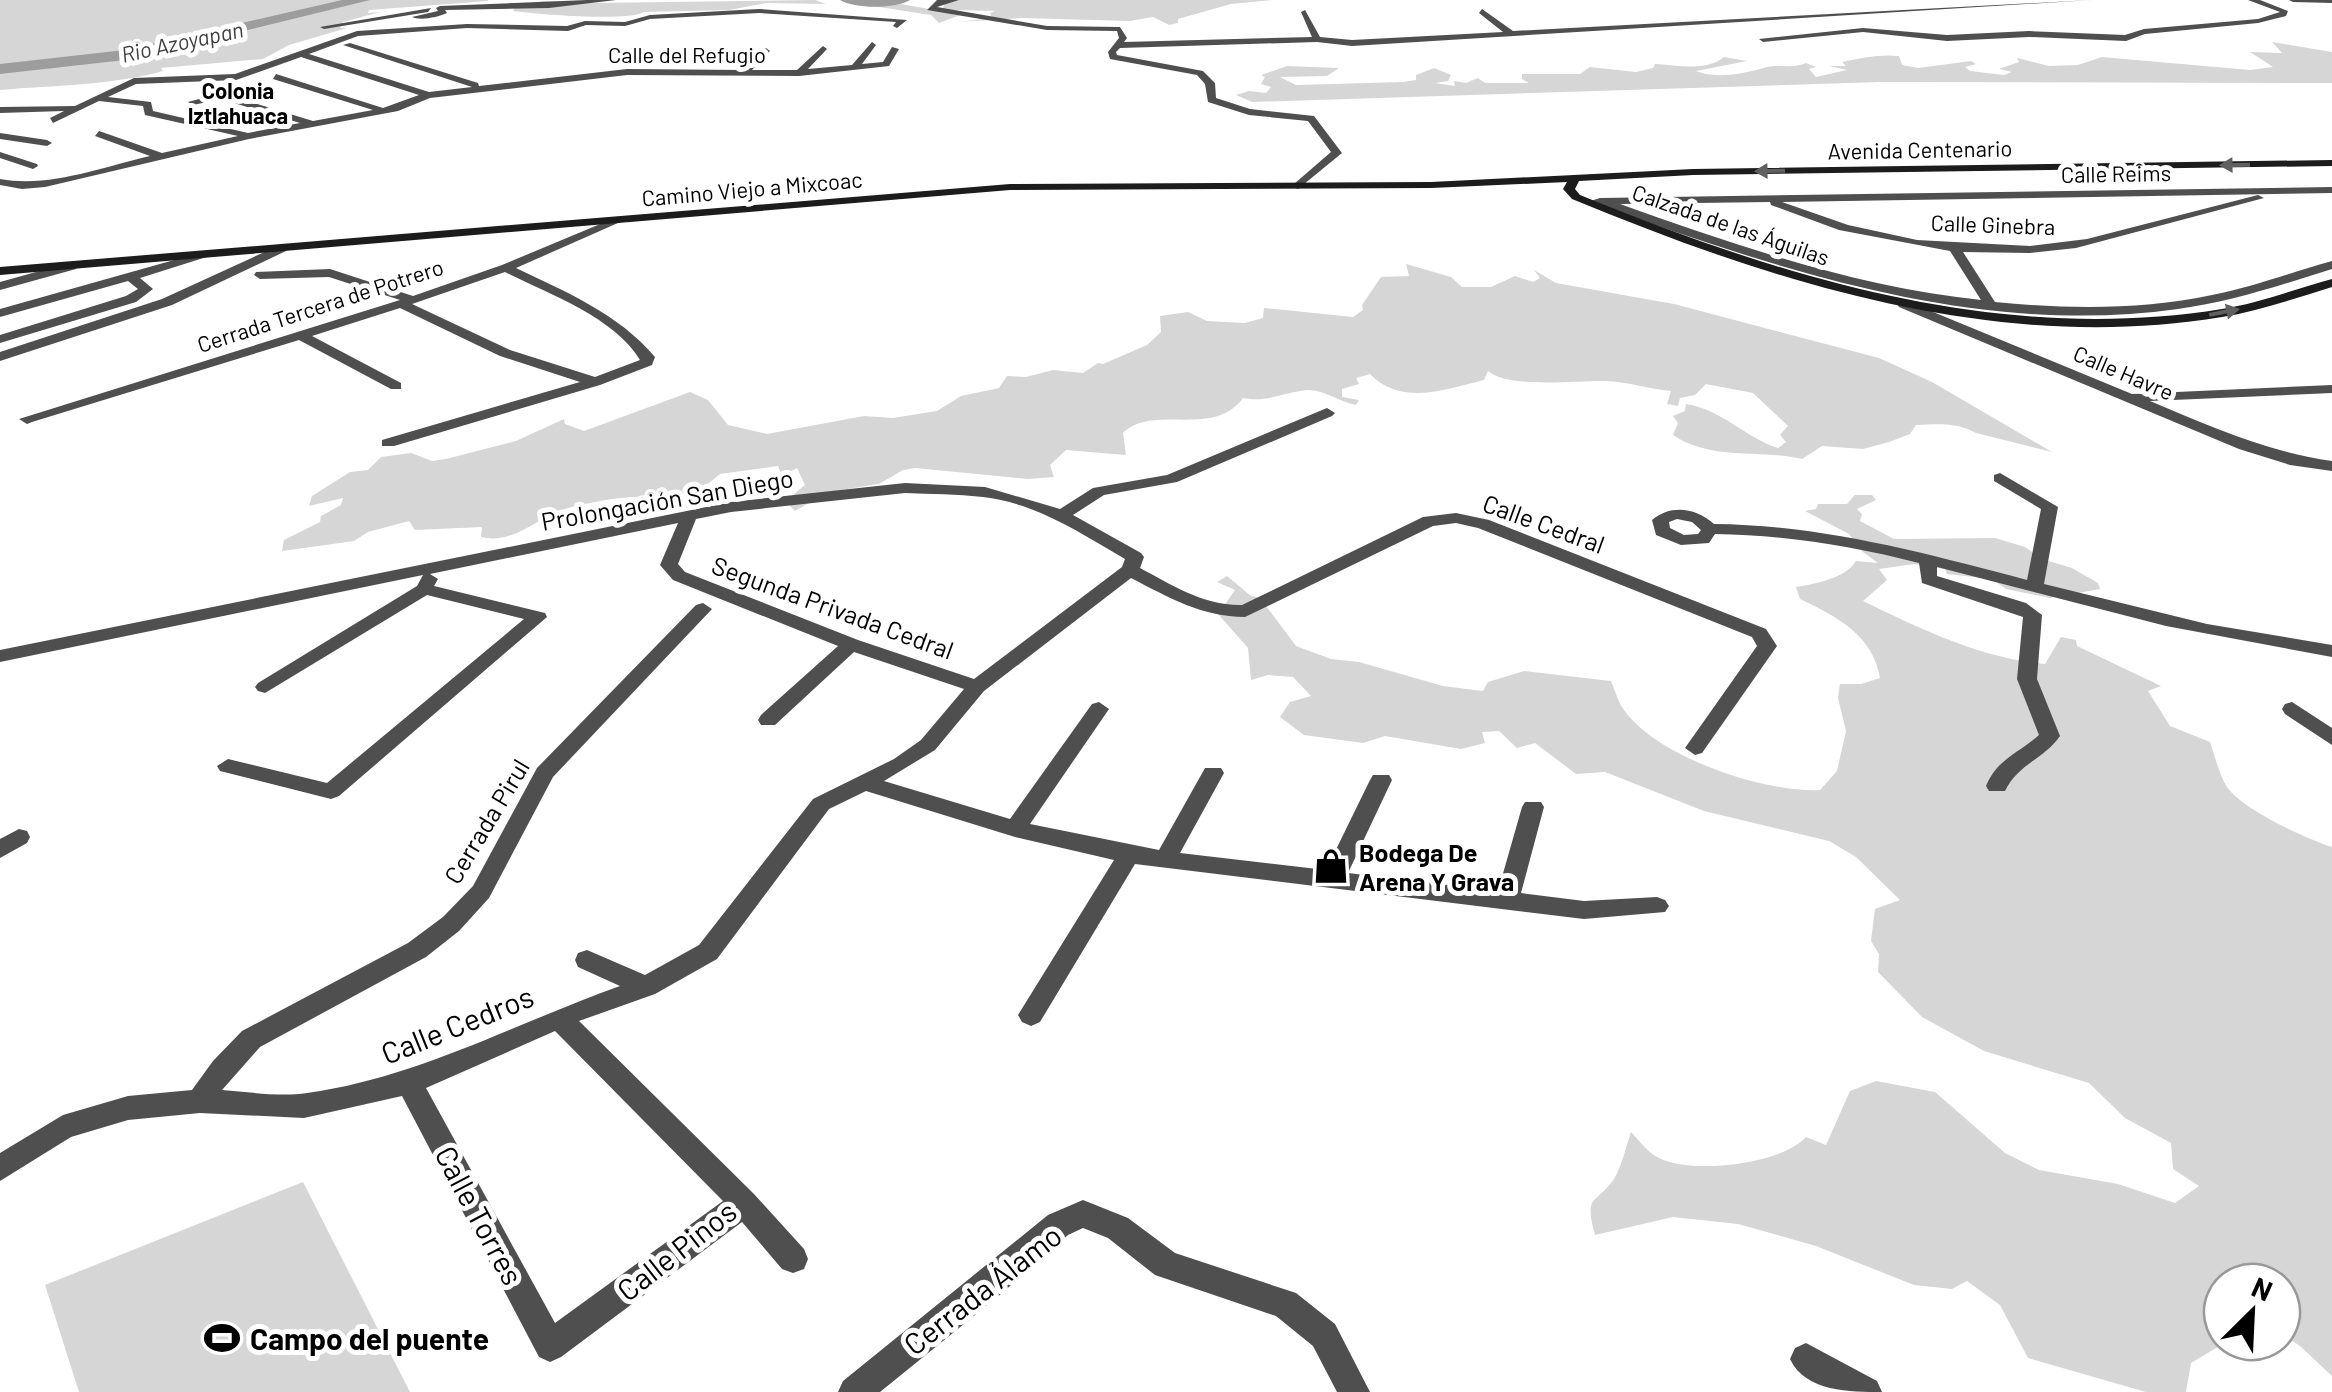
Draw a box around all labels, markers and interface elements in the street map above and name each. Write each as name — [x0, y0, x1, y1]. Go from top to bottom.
water label: Rio Azoyapan — [119, 15, 245, 67]
street label: Calle del Refugio — [608, 41, 766, 67]
district label: Colonia Iztlahuaca — [188, 77, 288, 128]
street label: Avenida Centenario — [1827, 134, 2013, 164]
one-way arrow — [2218, 157, 2250, 173]
street label: Calle Reims — [2061, 159, 2171, 187]
one-way arrow — [1753, 163, 1785, 179]
street label: Camino Viejo a Mixcoac — [641, 165, 863, 211]
street label: Calzada de las Águilas — [1629, 178, 1833, 270]
street label: Calle Ginebra — [1930, 209, 2056, 239]
street label: Cerrada Tercera de Potrero — [194, 253, 446, 357]
one-way arrow — [2209, 304, 2241, 319]
street label: Calle Havre — [2070, 339, 2178, 405]
street label: Prolongación San Diego — [539, 462, 795, 536]
street label: Calle Cedral — [1479, 487, 1609, 559]
street label: Segunda Privada Cedral — [708, 549, 958, 665]
street label: Cerrada Pirul — [437, 753, 535, 889]
place label: Bodega De Arena Y Grava — [1359, 837, 1514, 896]
shop icon: Bodega De Arena Y Grava — [1312, 847, 1350, 885]
street label: Calle Cedros — [376, 977, 538, 1071]
street label: Calle Torres — [428, 1139, 532, 1291]
street label: Calle Pinos — [609, 1192, 743, 1308]
street label: Cerrada Álamo — [896, 1216, 1068, 1362]
north arrow — [2202, 1262, 2302, 1362]
text: N — [2247, 1269, 2278, 1308]
sports icon: Campo del puente — [203, 1319, 241, 1357]
place label: Campo del puente — [250, 1320, 489, 1356]

